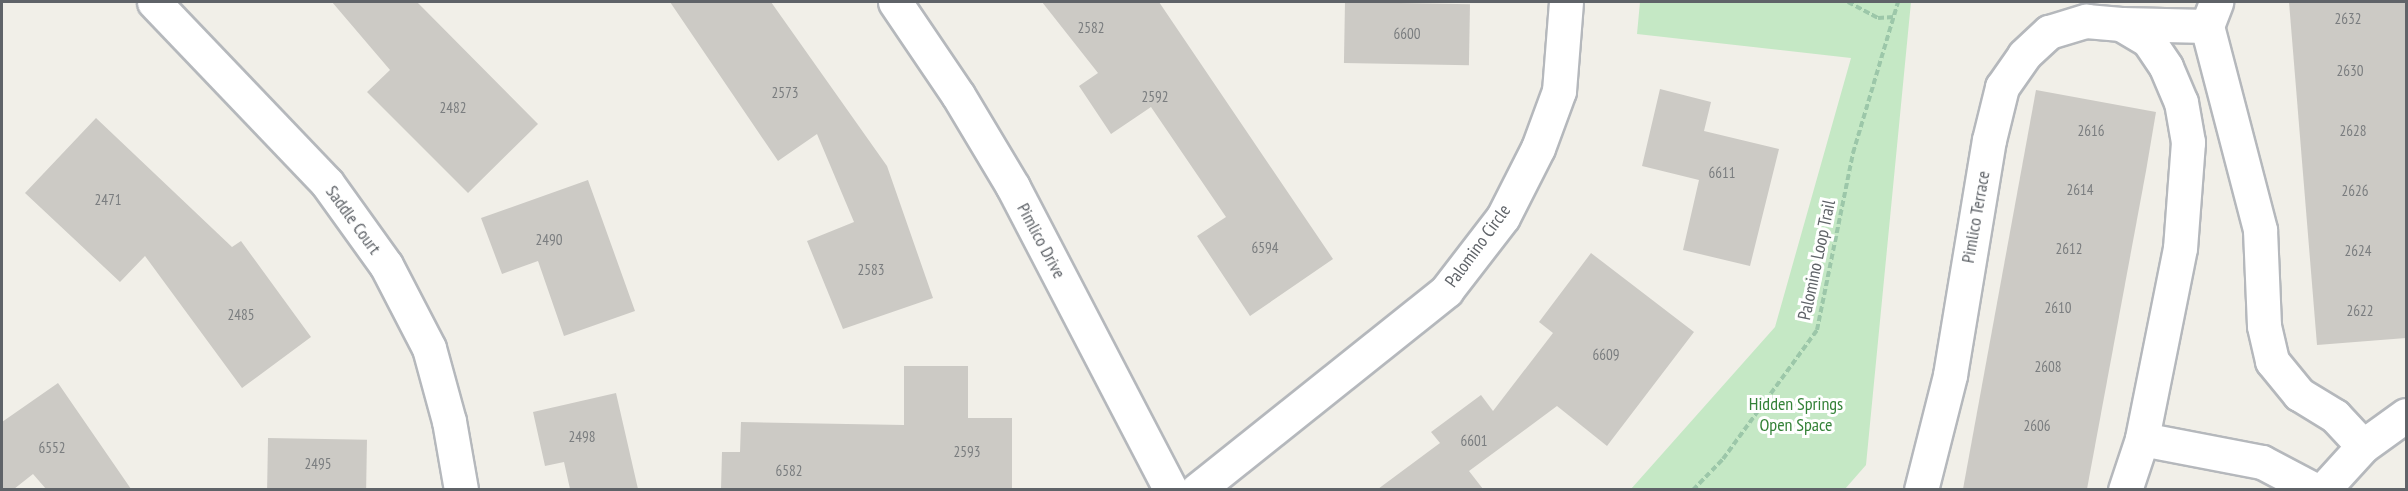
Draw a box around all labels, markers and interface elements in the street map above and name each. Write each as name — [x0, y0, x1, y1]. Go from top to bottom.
house number: 2632 — [2335, 10, 2361, 28]
house number: 2582 — [1078, 19, 1104, 37]
house number: 6600 — [1394, 25, 1420, 43]
house number: 2630 — [2337, 62, 2363, 80]
house number: 2573 — [772, 84, 798, 102]
house number: 2592 — [1142, 88, 1168, 106]
house number: 2482 — [440, 99, 466, 117]
house number: 2616 — [2078, 122, 2104, 140]
house number: 2628 — [2340, 122, 2366, 140]
house number: 6611 — [1709, 164, 1735, 182]
street label: Pimlico Terrace — [1957, 169, 1995, 265]
street label: Saddle Court — [321, 181, 385, 259]
house number: 2614 — [2067, 181, 2093, 199]
house number: 2626 — [2342, 182, 2368, 200]
house number: 2471 — [95, 191, 121, 209]
street label: Palomino Loop Trail — [1794, 198, 1840, 322]
street label: Pimlico Drive — [1012, 200, 1070, 282]
street label: Palomino Circle — [1441, 200, 1515, 292]
house number: 2490 — [536, 231, 562, 249]
house number: 6594 — [1252, 239, 1278, 257]
house number: 2612 — [2056, 240, 2082, 258]
house number: 2624 — [2345, 242, 2371, 260]
house number: 2583 — [858, 261, 884, 279]
house number: 2610 — [2045, 299, 2071, 317]
house number: 2622 — [2347, 302, 2373, 320]
house number: 2485 — [228, 306, 254, 324]
house number: 6609 — [1593, 346, 1619, 364]
house number: 2608 — [2035, 358, 2061, 376]
park label: Hidden Springs Open Space — [1749, 394, 1843, 436]
house number: 2606 — [2024, 417, 2050, 435]
house number: 2498 — [569, 428, 595, 446]
house number: 6601 — [1461, 432, 1487, 450]
house number: 6552 — [39, 439, 65, 457]
house number: 2593 — [954, 443, 980, 461]
house number: 2495 — [305, 455, 331, 473]
house number: 6582 — [776, 462, 802, 480]

